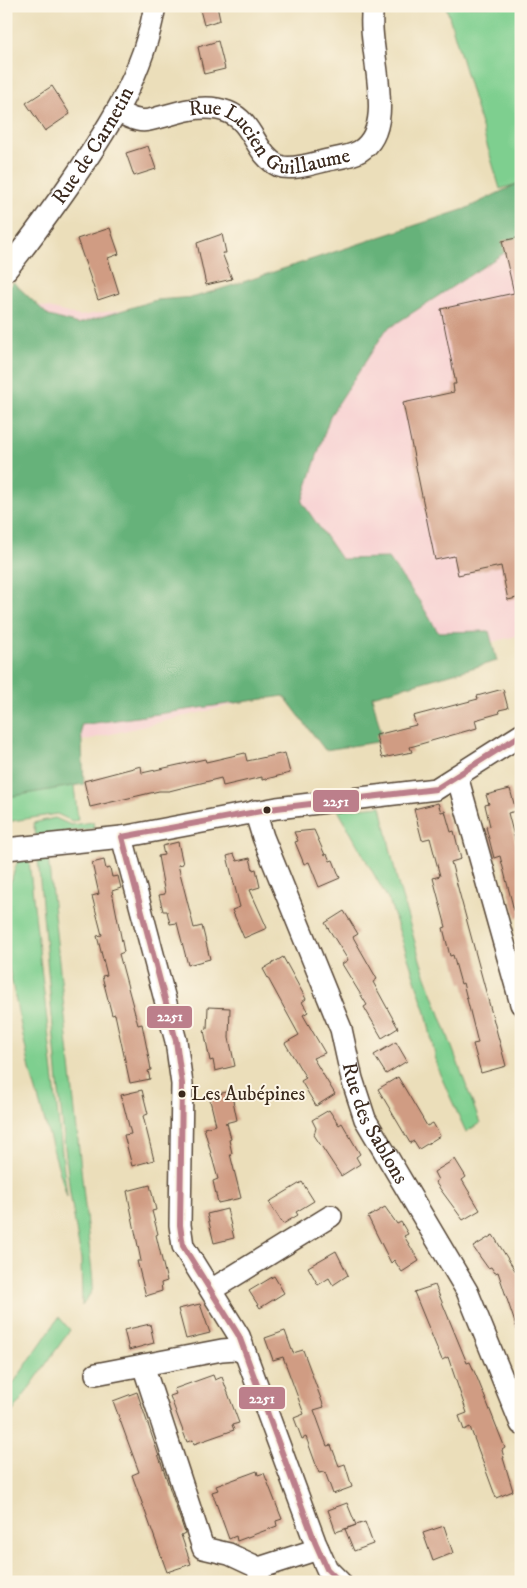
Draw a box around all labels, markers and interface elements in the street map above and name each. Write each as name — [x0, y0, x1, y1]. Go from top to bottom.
street label: Rue de Carnetin — [46, 83, 140, 210]
street label: Rue Lucien Guillaume — [187, 95, 353, 181]
line badge: 2251 — [312, 789, 360, 813]
text: 2251 — [323, 793, 349, 811]
unlabelled marker — [262, 805, 272, 815]
line badge: 2251 — [146, 1005, 193, 1029]
text: 2251 — [157, 1008, 183, 1026]
street label: Rue des Sablons — [336, 1060, 414, 1189]
place label: Les Aubépines — [191, 1082, 306, 1107]
marker: Les Aubépines — [177, 1089, 187, 1099]
line badge: 2251 — [238, 1386, 286, 1410]
text: 2251 — [249, 1390, 275, 1408]

